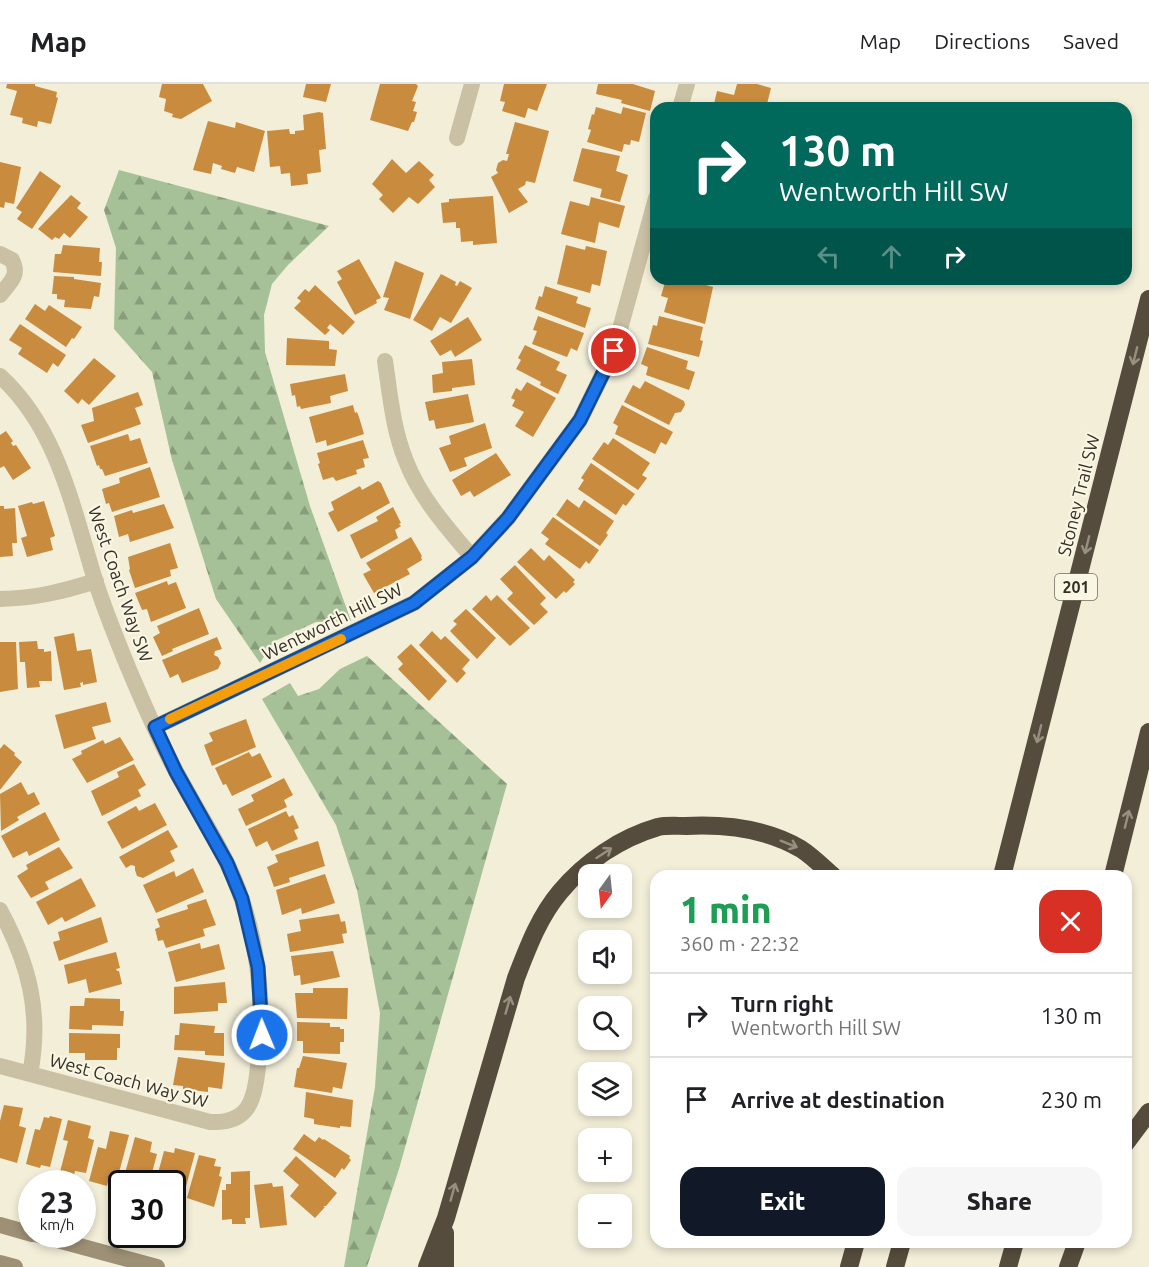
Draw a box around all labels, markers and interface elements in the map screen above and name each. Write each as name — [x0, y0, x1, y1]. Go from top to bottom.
text: Map — [30, 26, 87, 57]
text: Map — [860, 29, 901, 53]
text: Directions — [934, 29, 1030, 53]
text: Saved — [1063, 29, 1119, 53]
icon: right — [680, 126, 758, 204]
text: 130 m — [779, 127, 896, 174]
text: Wentworth Hill SW — [779, 176, 1008, 206]
icon: left — [812, 240, 845, 273]
icon: ahead — [875, 240, 908, 273]
icon: right — [938, 240, 971, 273]
pin — [588, 325, 639, 376]
icon: arrive — [597, 334, 630, 367]
one-way arrow — [1128, 346, 1140, 365]
street label: Stoney Trail SW — [1053, 432, 1103, 558]
street label: West Coach Way SW — [85, 504, 157, 665]
one-way arrow — [1080, 535, 1092, 554]
road number: 201 — [1055, 574, 1097, 600]
street label: Wentworth Hill SW — [259, 578, 405, 664]
one-way arrow — [1032, 724, 1044, 743]
one-way arrow — [1122, 810, 1134, 829]
one-way arrow — [780, 839, 798, 850]
one-way arrow — [595, 847, 612, 859]
north arrow — [578, 864, 632, 918]
map controls — [578, 864, 632, 1248]
text: 1 min — [680, 889, 772, 930]
button: close — [1039, 890, 1102, 953]
button: sound — [578, 930, 632, 984]
text: 360 m · 22:32 — [680, 932, 800, 955]
text: Turn right — [731, 991, 833, 1016]
one-way arrow — [503, 996, 514, 1015]
button: search — [578, 996, 632, 1050]
icon: right — [680, 999, 713, 1032]
position arrow — [230, 1003, 294, 1067]
text: 130 m — [1041, 1003, 1102, 1028]
text: Wentworth Hill SW — [731, 1016, 901, 1039]
street label: West Coach Way SW — [48, 1049, 211, 1111]
button: layers — [578, 1062, 632, 1116]
icon: arrive — [680, 1083, 713, 1116]
text: Arrive at destination — [731, 1087, 945, 1112]
text: 230 m — [1041, 1087, 1102, 1112]
button: + — [578, 1128, 632, 1182]
button: Exit — [680, 1167, 885, 1236]
button: Share — [897, 1167, 1102, 1236]
speed limit sign: 30 — [108, 1170, 186, 1248]
one-way arrow — [448, 1183, 459, 1202]
text: 23 — [40, 1185, 74, 1219]
button: − — [578, 1194, 632, 1248]
text: km/h — [40, 1216, 74, 1233]

